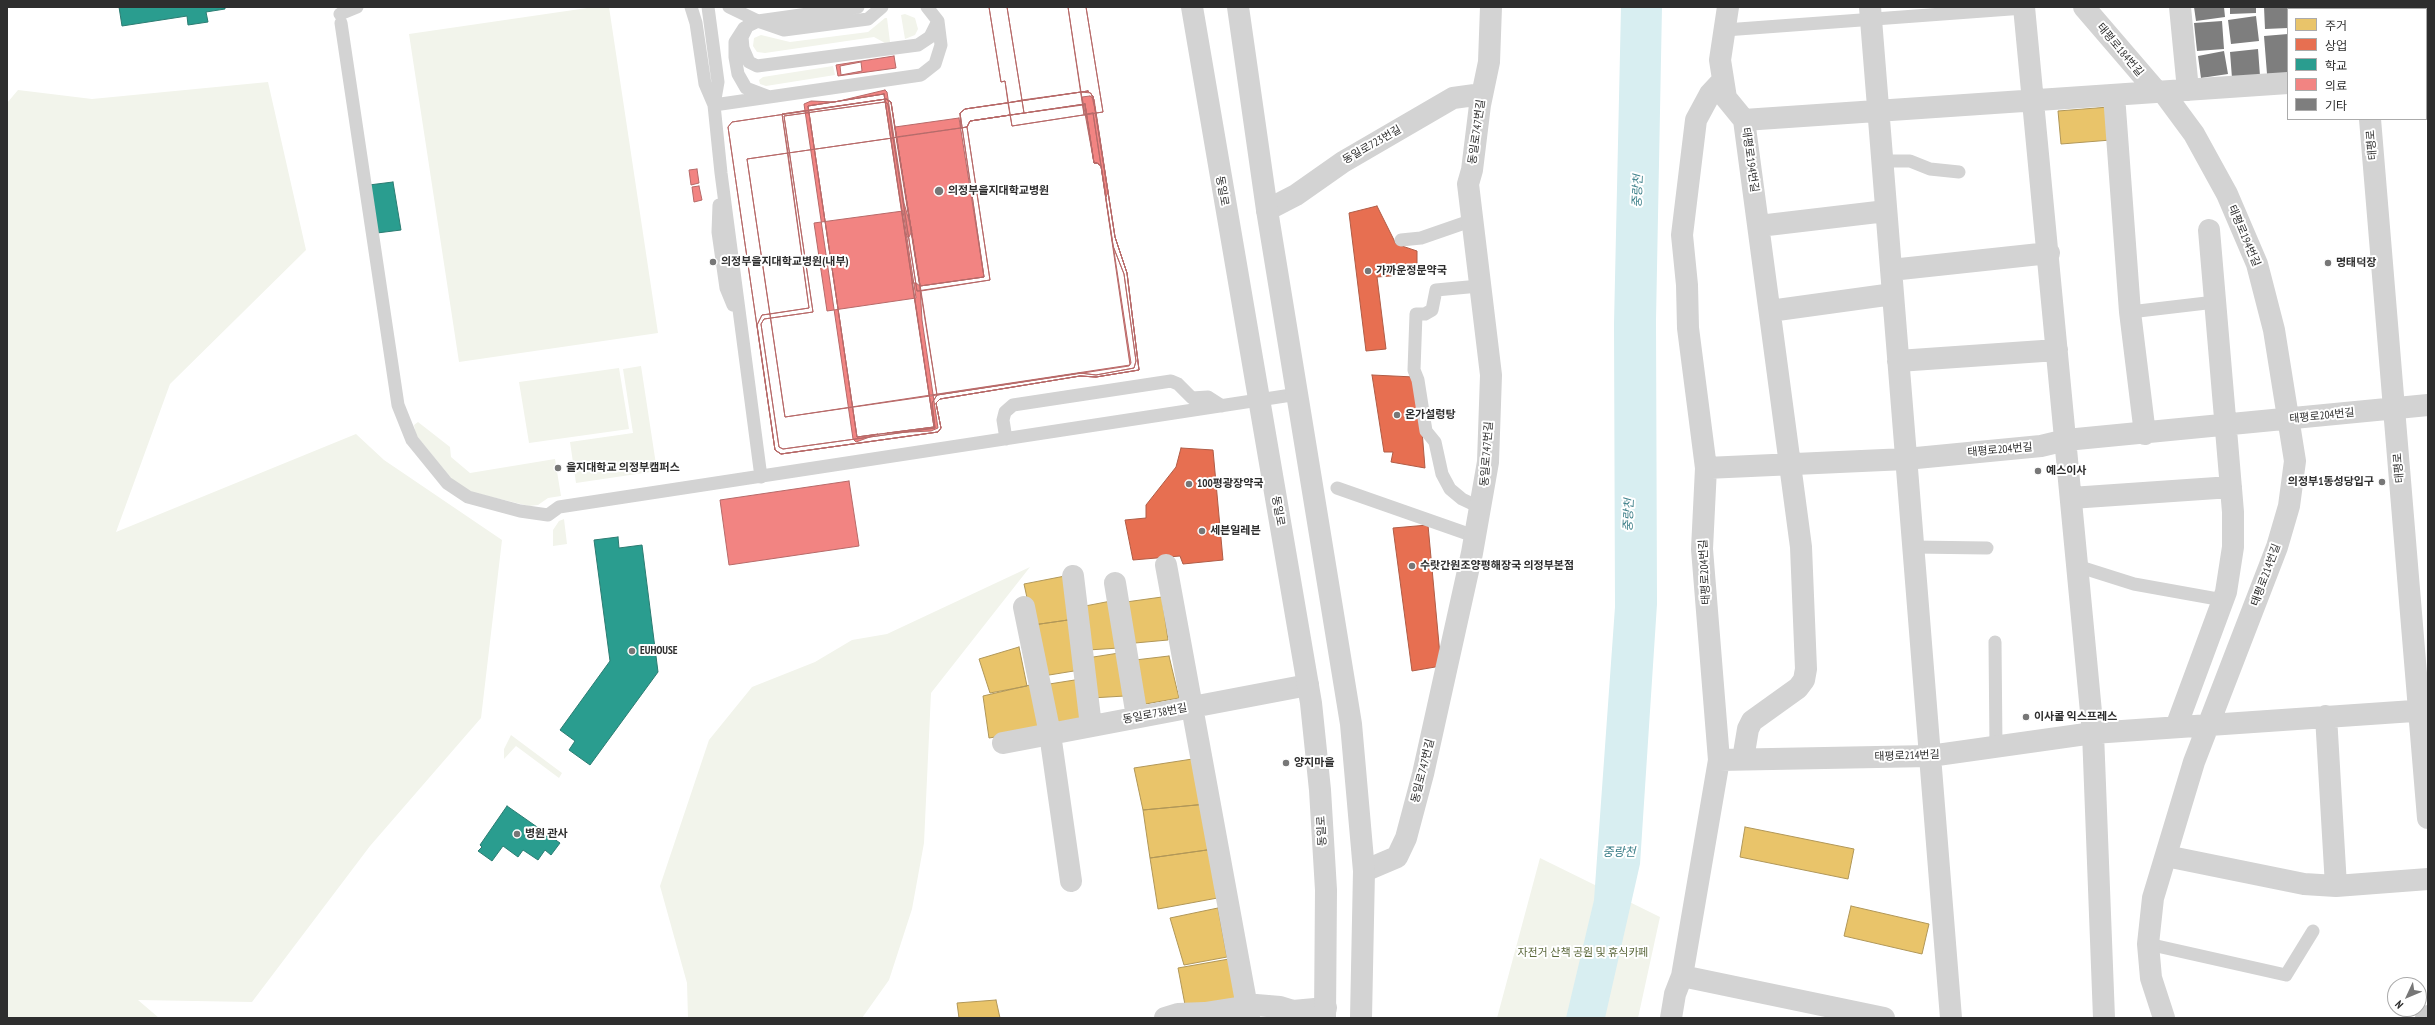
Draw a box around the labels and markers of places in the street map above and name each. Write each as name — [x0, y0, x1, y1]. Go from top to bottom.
place label: 의정부을지대학교병원 — [948, 184, 1049, 198]
marker: 의정부을지대학교병원 — [933, 185, 945, 197]
place label: 의정부을지대학교병원(내부) — [721, 255, 849, 269]
place label: 명태덕장 — [2336, 256, 2376, 270]
marker: 의정부을지대학교병원(내부) — [708, 257, 718, 267]
marker: 명태덕장 — [2323, 258, 2333, 268]
place label: 가까운정문약국 — [1376, 264, 1447, 278]
marker: 가까운정문약국 — [1363, 266, 1373, 276]
place label: 온가설렁탕 — [1405, 408, 1456, 422]
marker: 온가설렁탕 — [1392, 410, 1402, 420]
place label: 을지대학교 의정부캠퍼스 — [566, 461, 680, 475]
marker: 을지대학교 의정부캠퍼스 — [553, 463, 563, 473]
place label: 예스이사 — [2046, 464, 2086, 478]
marker: 예스이사 — [2033, 466, 2043, 476]
place label: 의정부1동성당입구 — [2288, 475, 2374, 489]
place label: 100평광장약국 — [1197, 477, 1263, 491]
marker: 의정부1동성당입구 — [2377, 477, 2387, 487]
marker: 100평광장약국 — [1184, 479, 1194, 489]
place label: 세븐일레븐 — [1210, 524, 1261, 538]
marker: 세븐일레븐 — [1197, 526, 1207, 536]
place label: 수랏간원조양평해장국 의정부본점 — [1420, 559, 1574, 573]
marker: 수랏간원조양평해장국 의정부본점 — [1407, 561, 1417, 571]
place label: EUHOUSE — [640, 644, 678, 658]
marker: EUHOUSE — [627, 646, 637, 656]
place label: 이사콜 익스프레스 — [2034, 710, 2117, 724]
marker: 이사콜 익스프레스 — [2021, 712, 2031, 722]
place label: 양지마을 — [1294, 756, 1334, 770]
marker: 양지마을 — [1281, 758, 1291, 768]
place label: 병원 관사 — [525, 827, 568, 841]
marker: 병원 관사 — [512, 829, 522, 839]

